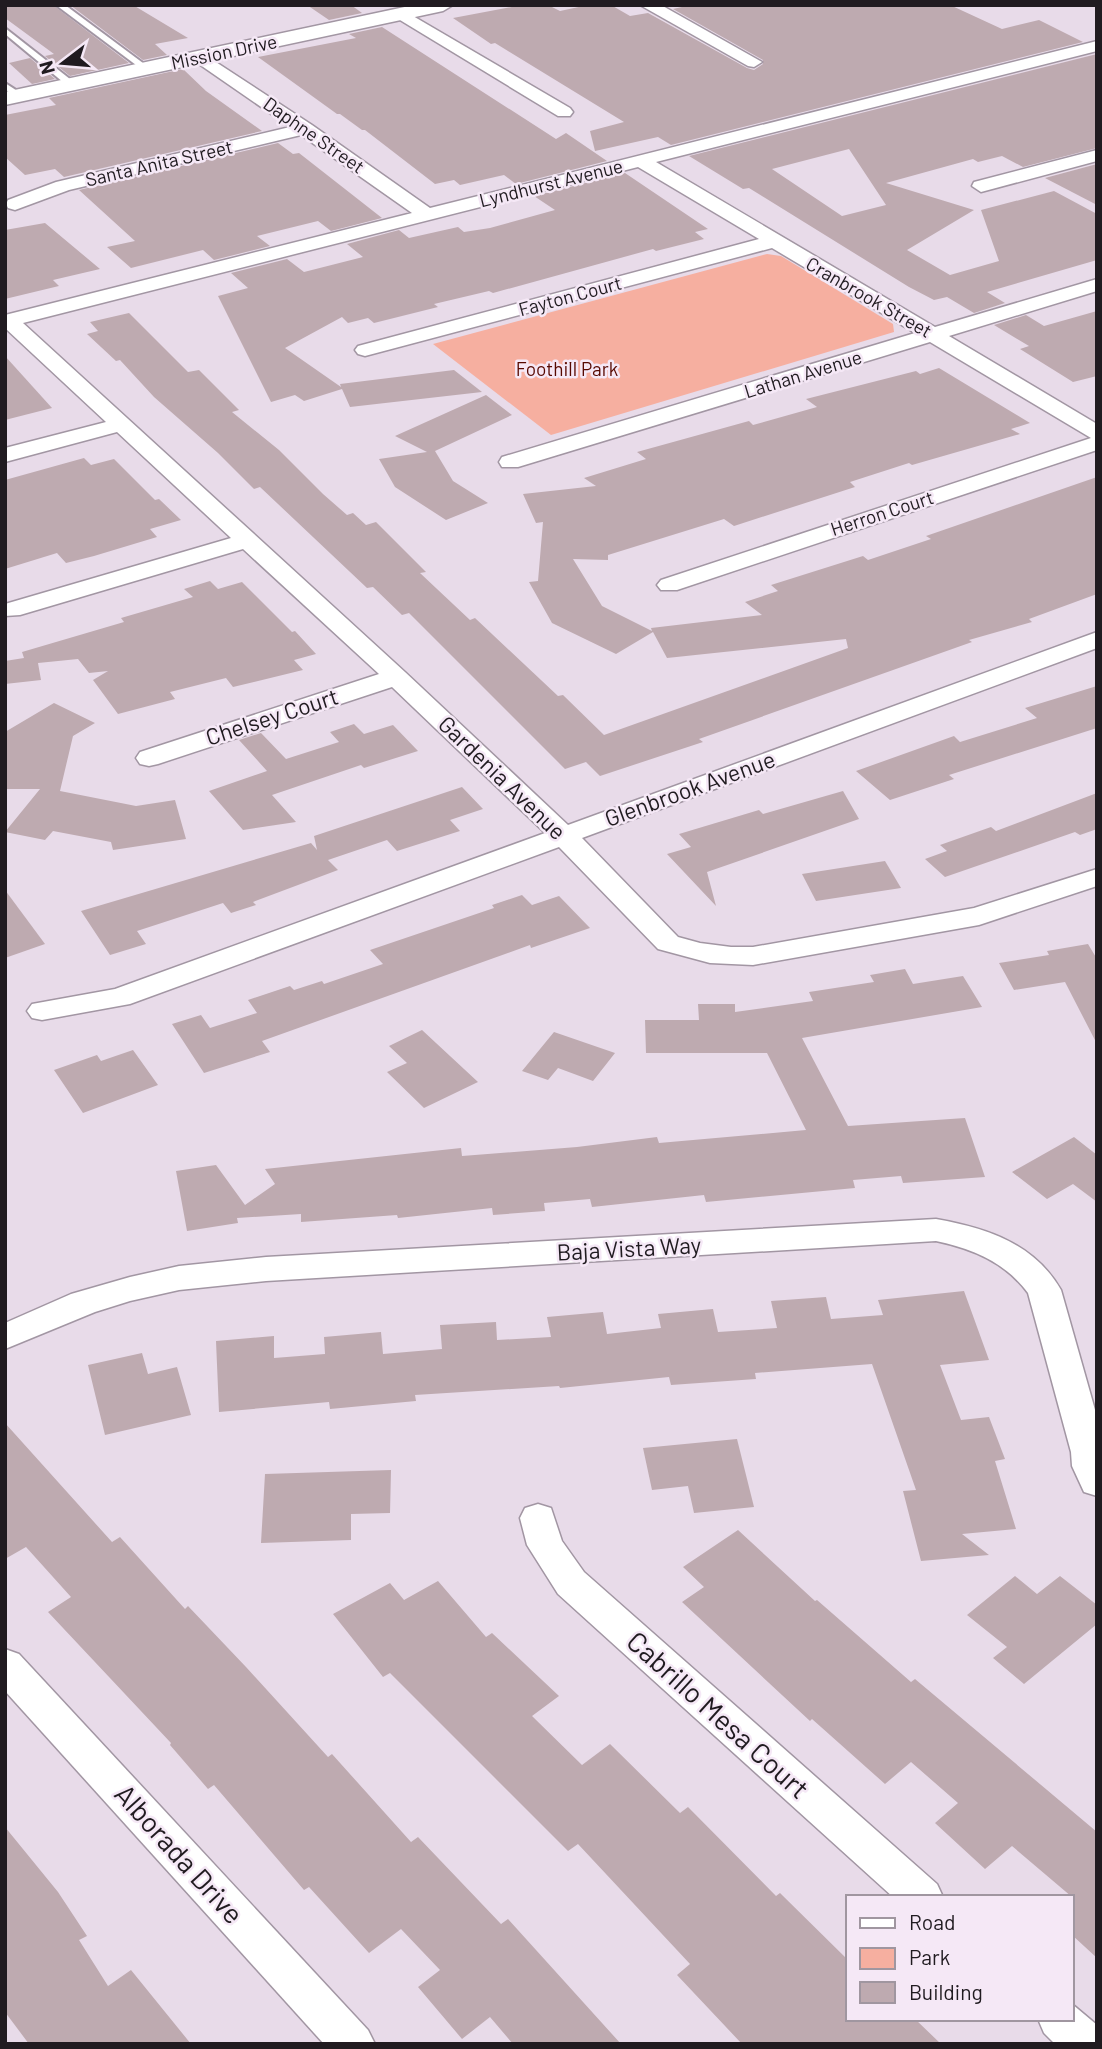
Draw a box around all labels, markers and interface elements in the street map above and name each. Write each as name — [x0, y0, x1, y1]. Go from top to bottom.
north arrow — [28, 28, 98, 98]
street label: Mission Drive — [169, 29, 279, 74]
text: N — [33, 59, 59, 77]
street label: Daphne Street — [259, 91, 369, 178]
street label: Santa Anita Street — [83, 134, 235, 191]
street label: Lyndhurst Avenue — [477, 154, 625, 211]
street label: Cranbrook Street — [802, 251, 936, 342]
street label: Fayton Court — [516, 271, 624, 320]
street label: Lathan Avenue — [741, 345, 864, 402]
park label: Foothill Park — [516, 357, 618, 380]
street label: Herron Court — [827, 485, 936, 540]
street label: Chelsey Court — [202, 681, 342, 751]
street label: Gardenia Avenue — [433, 709, 572, 845]
street label: Glenbrook Avenue — [601, 744, 779, 832]
street label: Baja Vista Way — [556, 1230, 702, 1266]
street label: Cabrillo Mesa Court — [621, 1623, 817, 1805]
street label: Alborada Drive — [108, 1777, 251, 1930]
legend — [846, 1895, 1074, 2021]
text: Road — [909, 1909, 955, 1934]
text: Park — [909, 1944, 950, 1969]
text: Building — [909, 1979, 983, 2004]

